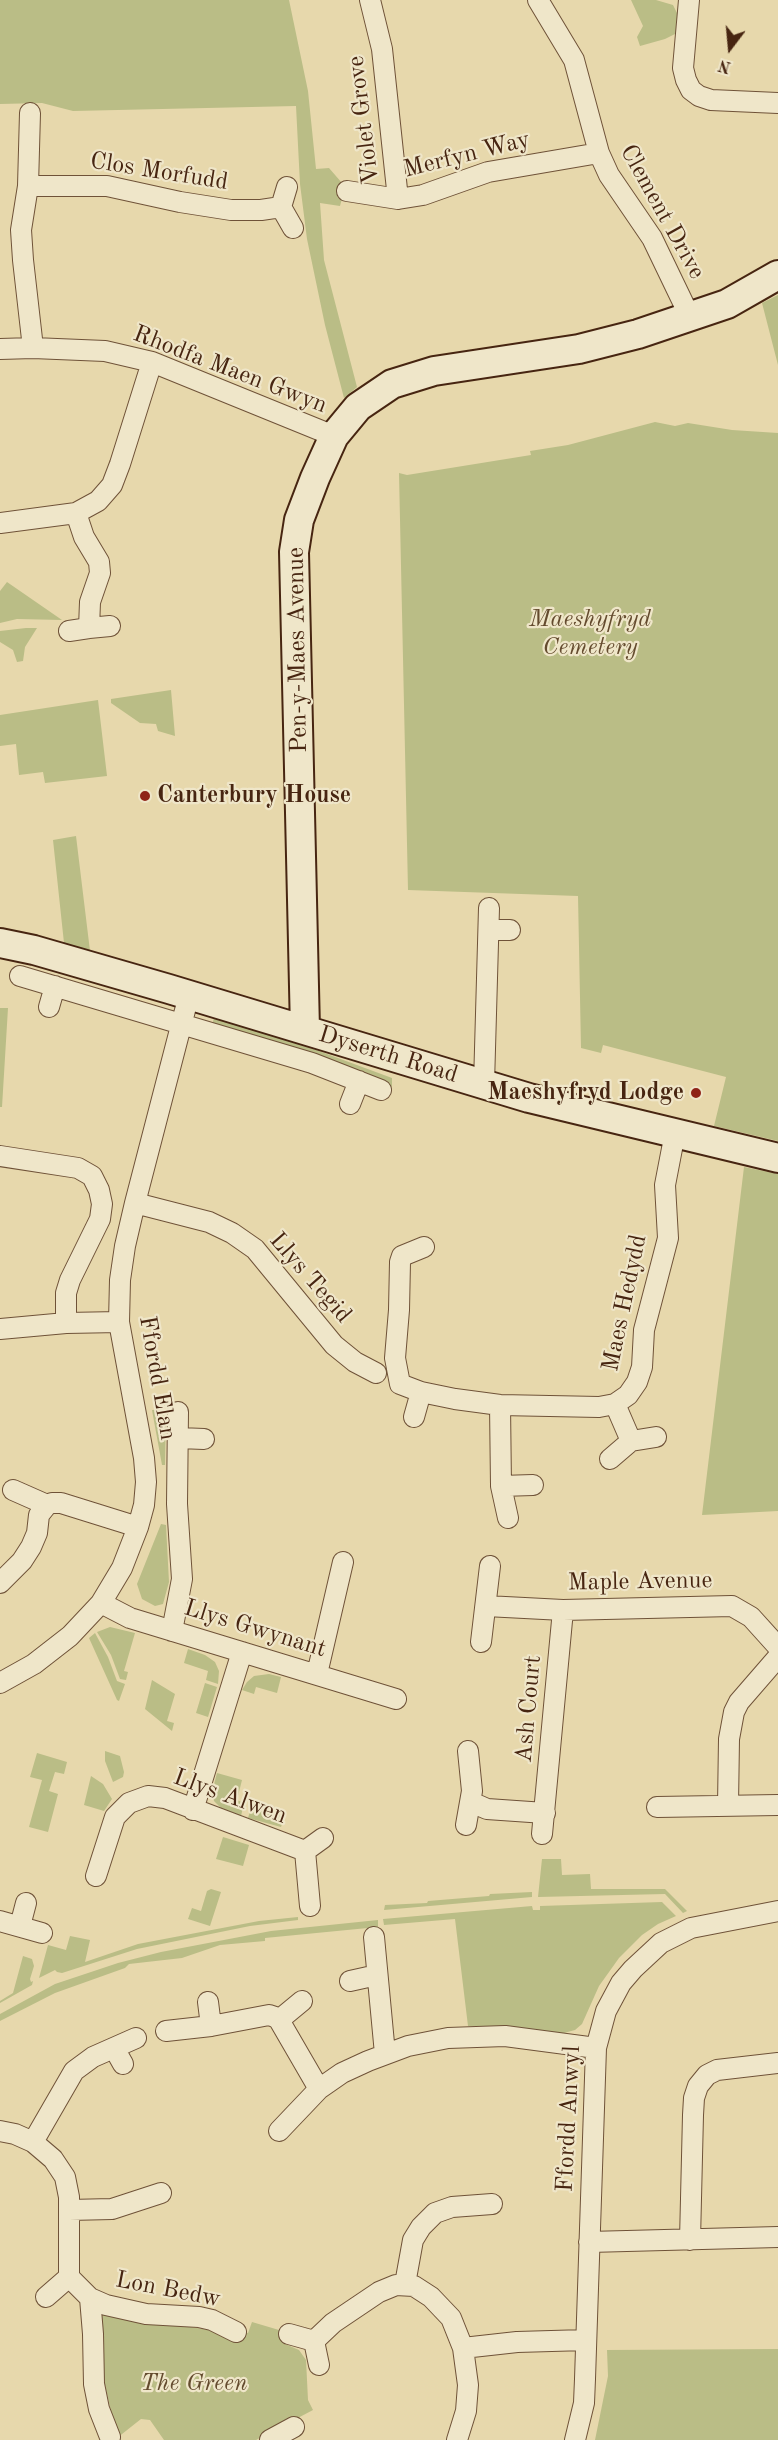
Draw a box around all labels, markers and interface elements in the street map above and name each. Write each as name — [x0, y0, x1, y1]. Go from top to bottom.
north arrow — [700, 18, 760, 78]
street label: Violet Grove — [342, 54, 386, 186]
text: N — [717, 56, 733, 75]
street label: Merfyn Way — [401, 125, 533, 185]
street label: Clement Drive — [613, 140, 711, 284]
street label: Clos Morfudd — [88, 147, 230, 197]
street label: Rhodfa Maen Gwyn — [129, 320, 331, 420]
street label: Pen-y-Maes Avenue — [282, 547, 314, 753]
park label: Maeshyfryd Cemetery — [529, 606, 651, 662]
place label: Canterbury House — [157, 782, 351, 810]
marker: Canterbury House — [138, 789, 152, 803]
street label: Dyserth Road — [315, 1020, 461, 1090]
place label: Maeshyfryd Lodge — [487, 1079, 684, 1107]
marker: Maeshyfryd Lodge — [689, 1086, 703, 1100]
street label: Llys Tegid — [263, 1227, 357, 1329]
street label: Maes Hedydd — [596, 1232, 654, 1374]
street label: Ffordd Elan — [132, 1314, 182, 1442]
street label: Maple Avenue — [567, 1566, 713, 1598]
street label: Llys Gwynant — [180, 1594, 330, 1664]
street label: Ash Court — [510, 1654, 548, 1764]
street label: Llys Alwen — [169, 1763, 291, 1831]
street label: Ffordd Anwyl — [551, 2045, 587, 2193]
street label: Lon Bedw — [113, 2266, 223, 2314]
park label: The Green — [141, 2370, 247, 2398]

